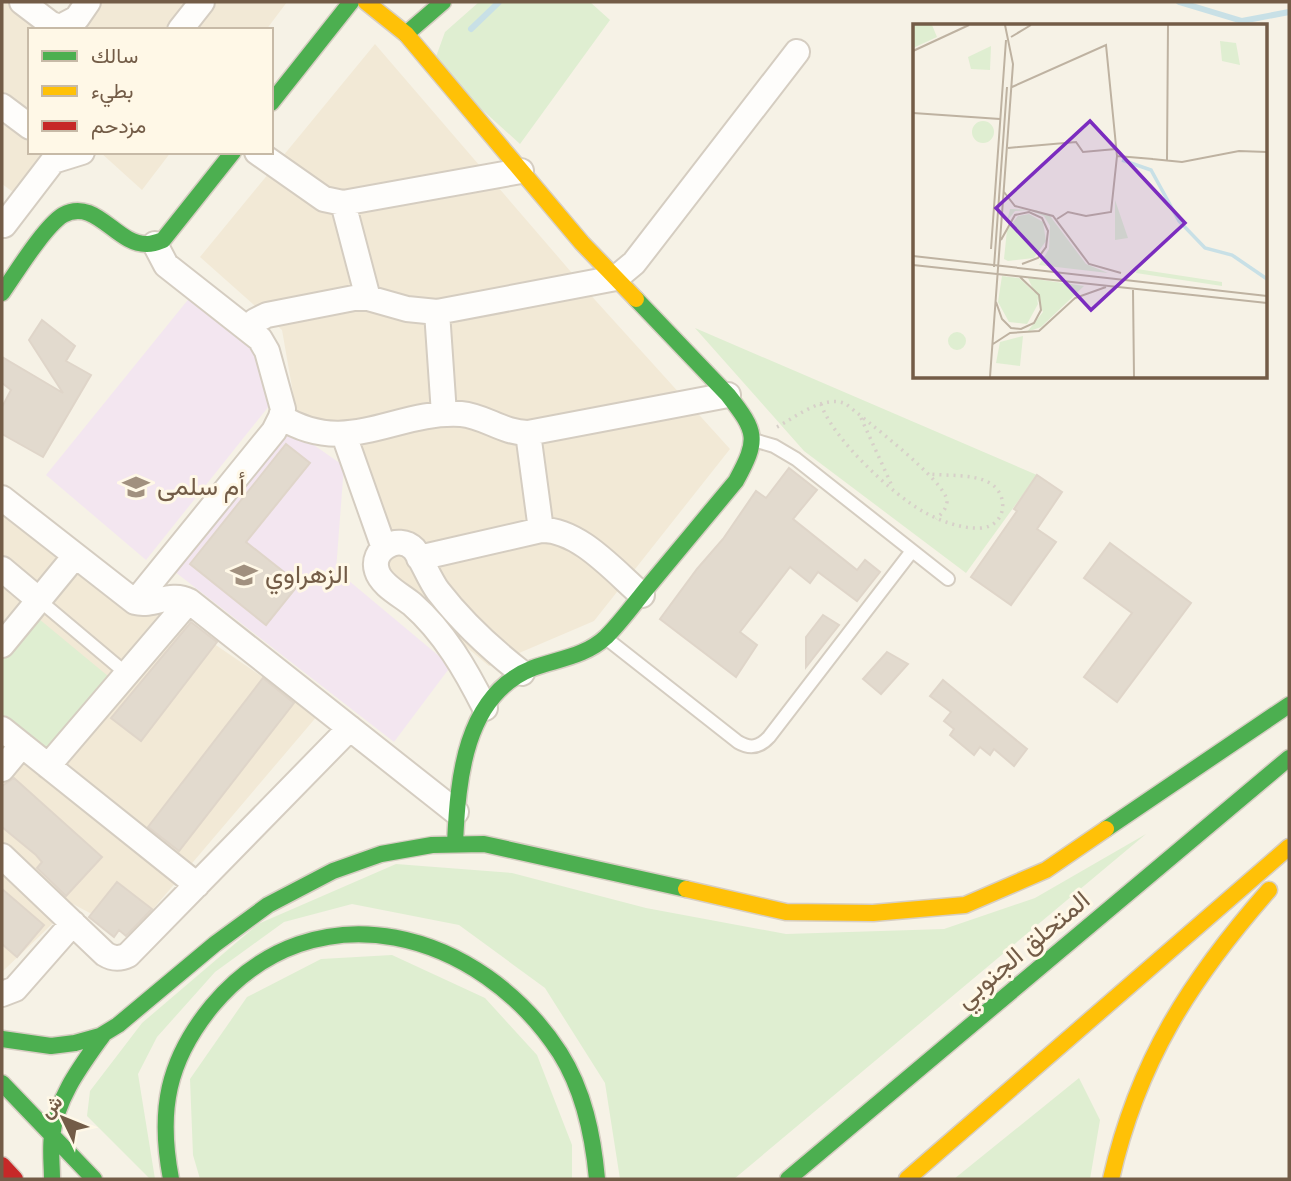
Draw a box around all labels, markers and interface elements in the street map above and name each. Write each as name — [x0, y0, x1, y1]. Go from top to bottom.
inset map — [913, 24, 1266, 378]
legend — [28, 28, 273, 154]
text: سالك — [91, 43, 138, 69]
text: بطيء — [91, 78, 134, 108]
text: مزدحم — [91, 113, 146, 140]
place label: أم سلمى — [157, 471, 245, 503]
school or university icon: أم سلمى — [121, 472, 151, 502]
place label: الزهراوي — [265, 559, 349, 595]
school or university icon: الزهراوي — [229, 560, 259, 590]
street label: المتحلق الجنوبي — [949, 884, 1099, 1019]
north arrow — [28, 1083, 98, 1153]
text: ش — [35, 1090, 68, 1124]

